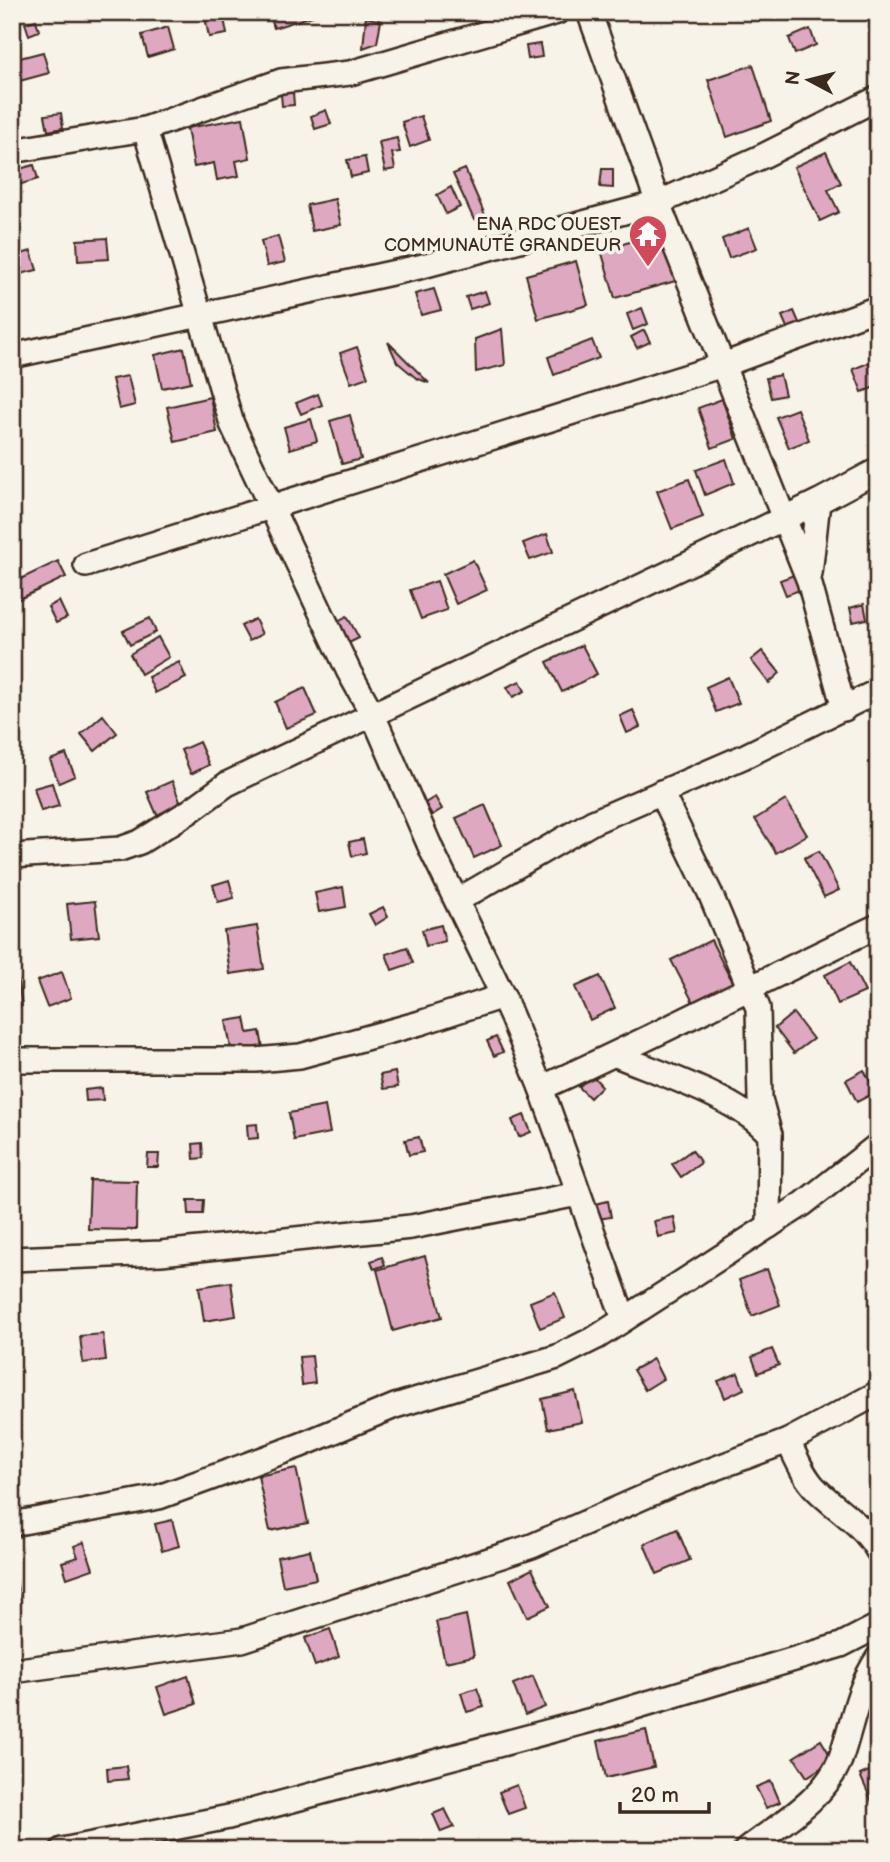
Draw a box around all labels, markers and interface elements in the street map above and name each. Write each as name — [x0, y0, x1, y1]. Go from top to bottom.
north arrow — [774, 46, 844, 116]
text: N — [781, 70, 806, 87]
temple icon: ENA RDC OUEST COMMUNAUTÉ GRANDEUR — [627, 213, 669, 268]
place label: ENA RDC OUEST COMMUNAUTÉ GRANDEUR — [384, 214, 621, 256]
scale bar — [620, 1771, 710, 1815]
text: 20 m — [631, 1783, 679, 1808]

